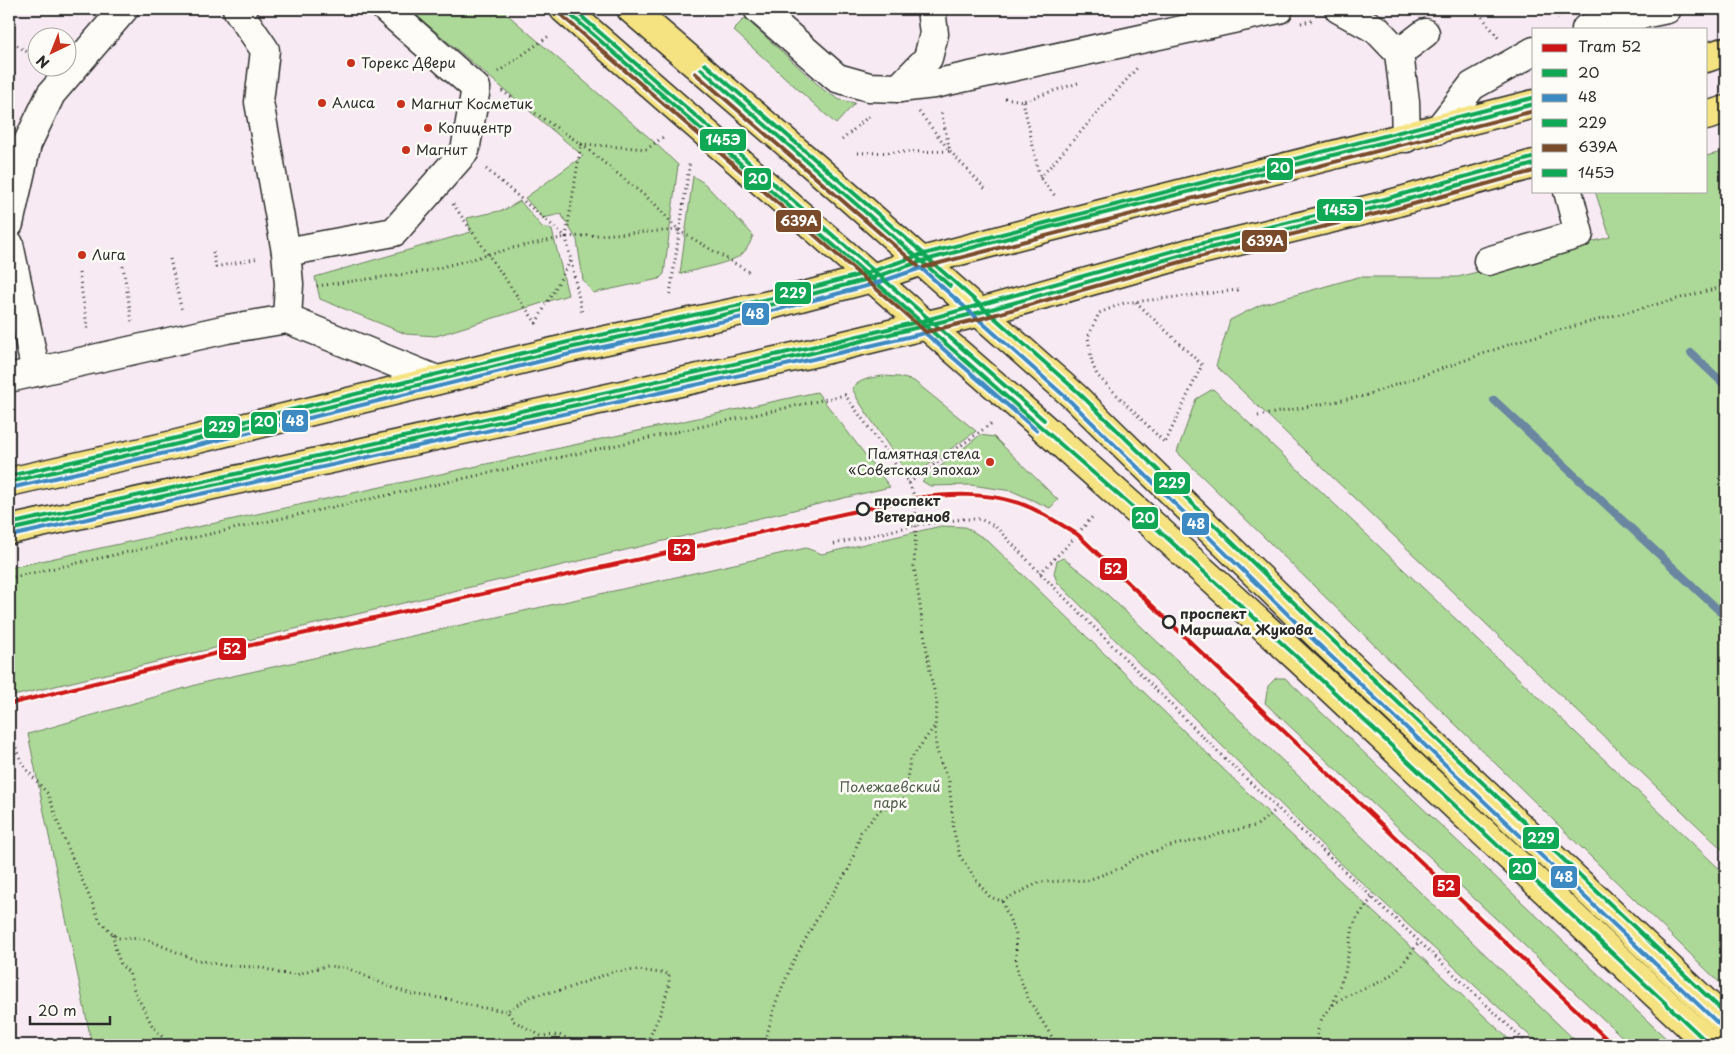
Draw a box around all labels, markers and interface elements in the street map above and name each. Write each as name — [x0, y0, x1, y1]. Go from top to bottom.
north arrow — [28, 28, 78, 78]
legend — [1532, 28, 1708, 192]
text: Tram 52 — [1578, 34, 1641, 57]
text: N — [32, 50, 54, 73]
place label: Торекс Двери — [361, 52, 456, 73]
marker: Торекс Двери — [345, 57, 357, 69]
text: 20 — [1578, 60, 1599, 83]
text: 48 — [1578, 84, 1597, 107]
place label: Алиса — [332, 92, 375, 113]
place label: Магнит Косметик — [411, 93, 533, 114]
marker: Алиса — [316, 97, 328, 109]
marker: Магнит Косметик — [395, 98, 407, 110]
text: 229 — [1578, 110, 1607, 133]
place label: Копицентр — [438, 117, 512, 138]
marker: Копицентр — [422, 122, 434, 134]
line badge: 145Э — [699, 128, 747, 152]
text: 145Э — [706, 129, 741, 150]
text: 639А — [1578, 134, 1618, 157]
place label: Магнит — [416, 139, 468, 160]
marker: Магнит — [400, 144, 412, 156]
line badge: 20 — [1266, 157, 1294, 181]
text: 20 — [1270, 157, 1290, 178]
text: 145Э — [1578, 160, 1614, 183]
line badge: 20 — [743, 167, 772, 191]
text: 20 — [748, 168, 768, 189]
line badge: 145Э — [1316, 198, 1364, 222]
text: 145Э — [1323, 199, 1358, 220]
line badge: 639А — [775, 209, 822, 233]
text: 639А — [780, 210, 818, 231]
line badge: 639А — [1241, 229, 1288, 253]
text: 639А — [1246, 230, 1284, 251]
place label: Лига — [92, 244, 126, 265]
marker: Лига — [76, 249, 88, 261]
line badge: 229 — [774, 281, 812, 305]
text: 229 — [779, 282, 807, 303]
line badge: 48 — [741, 302, 770, 326]
text: 48 — [746, 303, 764, 324]
line badge: 48 — [281, 409, 309, 433]
text: 48 — [286, 410, 304, 431]
line badge: 20 — [250, 411, 278, 435]
text: 20 — [254, 411, 274, 432]
line badge: 229 — [203, 415, 241, 439]
text: 229 — [208, 416, 236, 437]
place label: Памятная стела «Советская эпоха» — [848, 443, 980, 480]
marker: Памятная стела «Советская эпоха» — [984, 456, 996, 468]
line badge: 229 — [1153, 471, 1191, 495]
text: 229 — [1158, 472, 1186, 493]
place label: проспект Ветеранов — [874, 490, 950, 527]
marker: проспект Ветеранов — [856, 502, 870, 516]
line badge: 20 — [1131, 506, 1159, 530]
text: 20 — [1135, 507, 1155, 528]
line badge: 48 — [1181, 512, 1210, 536]
text: 48 — [1187, 513, 1205, 534]
line badge: 52 — [667, 538, 696, 562]
text: 52 — [673, 539, 691, 560]
line badge: 52 — [1099, 557, 1128, 581]
text: 52 — [1104, 558, 1122, 579]
place label: проспект Маршала Жукова — [1180, 603, 1314, 640]
marker: проспект Маршала Жукова — [1162, 615, 1176, 629]
line badge: 52 — [218, 637, 247, 661]
text: 52 — [223, 638, 241, 659]
park label: Полежаевский парк — [839, 776, 941, 813]
line badge: 229 — [1522, 826, 1560, 850]
text: 229 — [1527, 827, 1555, 848]
line badge: 20 — [1508, 857, 1537, 881]
text: 20 — [1512, 858, 1532, 879]
line badge: 48 — [1550, 865, 1578, 889]
text: 48 — [1555, 866, 1573, 887]
line badge: 52 — [1432, 874, 1461, 898]
text: 52 — [1437, 875, 1455, 896]
scale bar — [30, 994, 110, 1026]
text: 20 m — [38, 998, 77, 1021]

